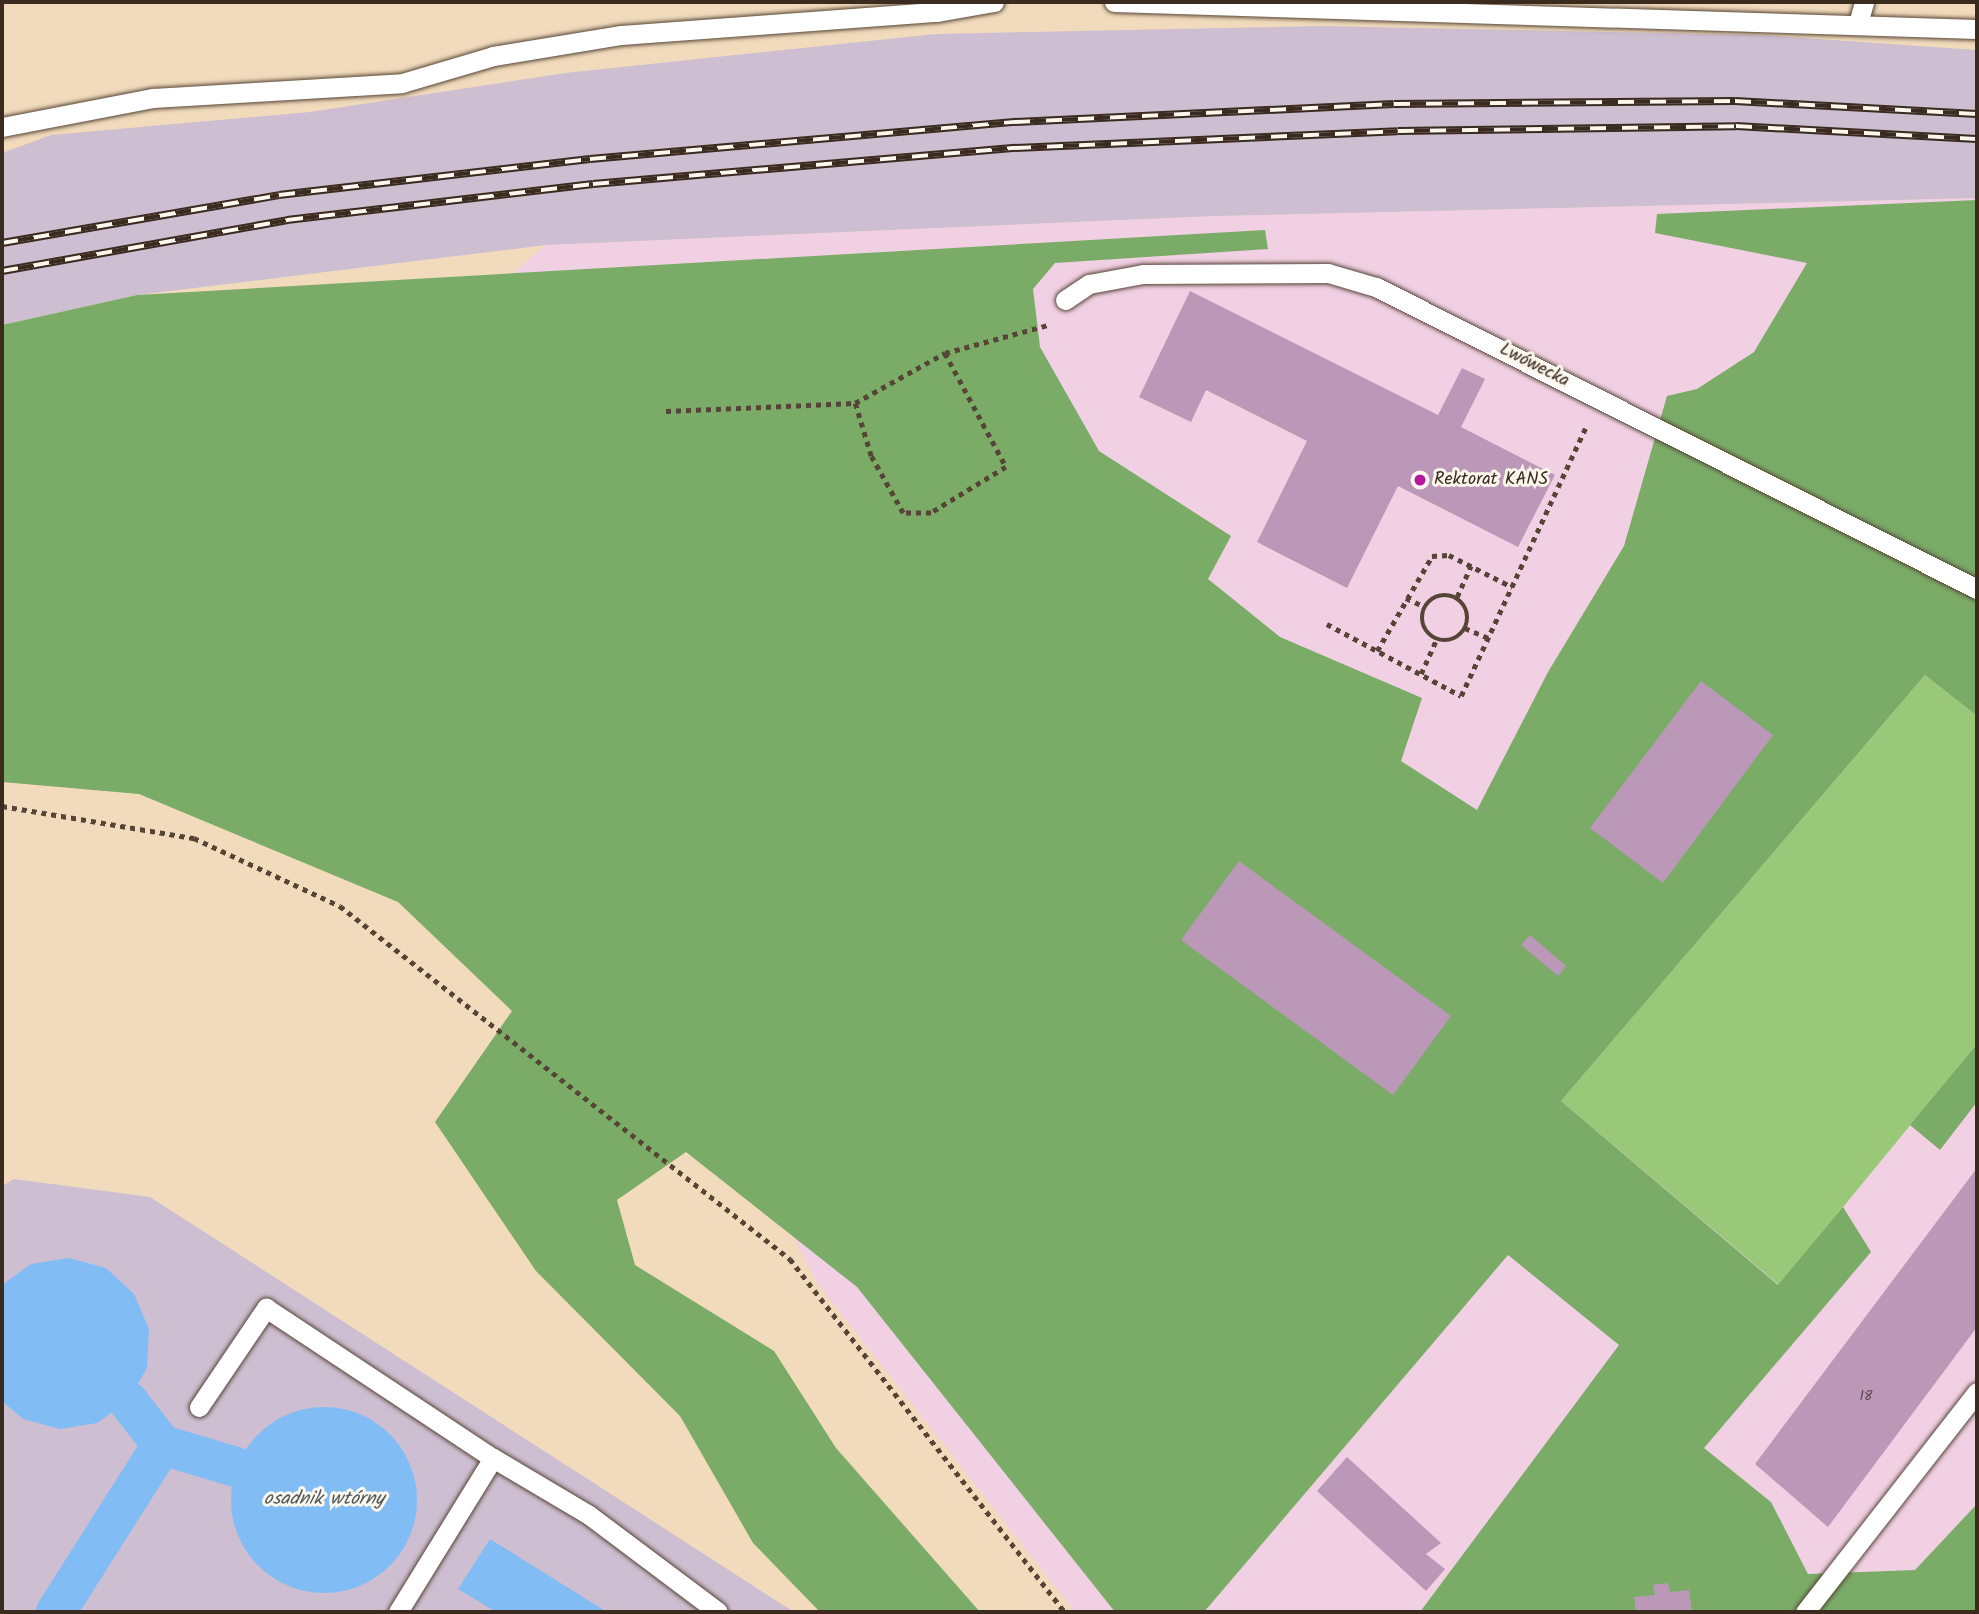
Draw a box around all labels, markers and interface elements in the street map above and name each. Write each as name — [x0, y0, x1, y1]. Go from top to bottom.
street label: Lwówecka — [1496, 339, 1572, 393]
place label: Rektorat KANS — [1434, 469, 1548, 491]
marker: Rektorat KANS — [1412, 472, 1428, 488]
house number: 18 — [1860, 1388, 1872, 1404]
water label: osadnik wtórny — [264, 1489, 384, 1511]

